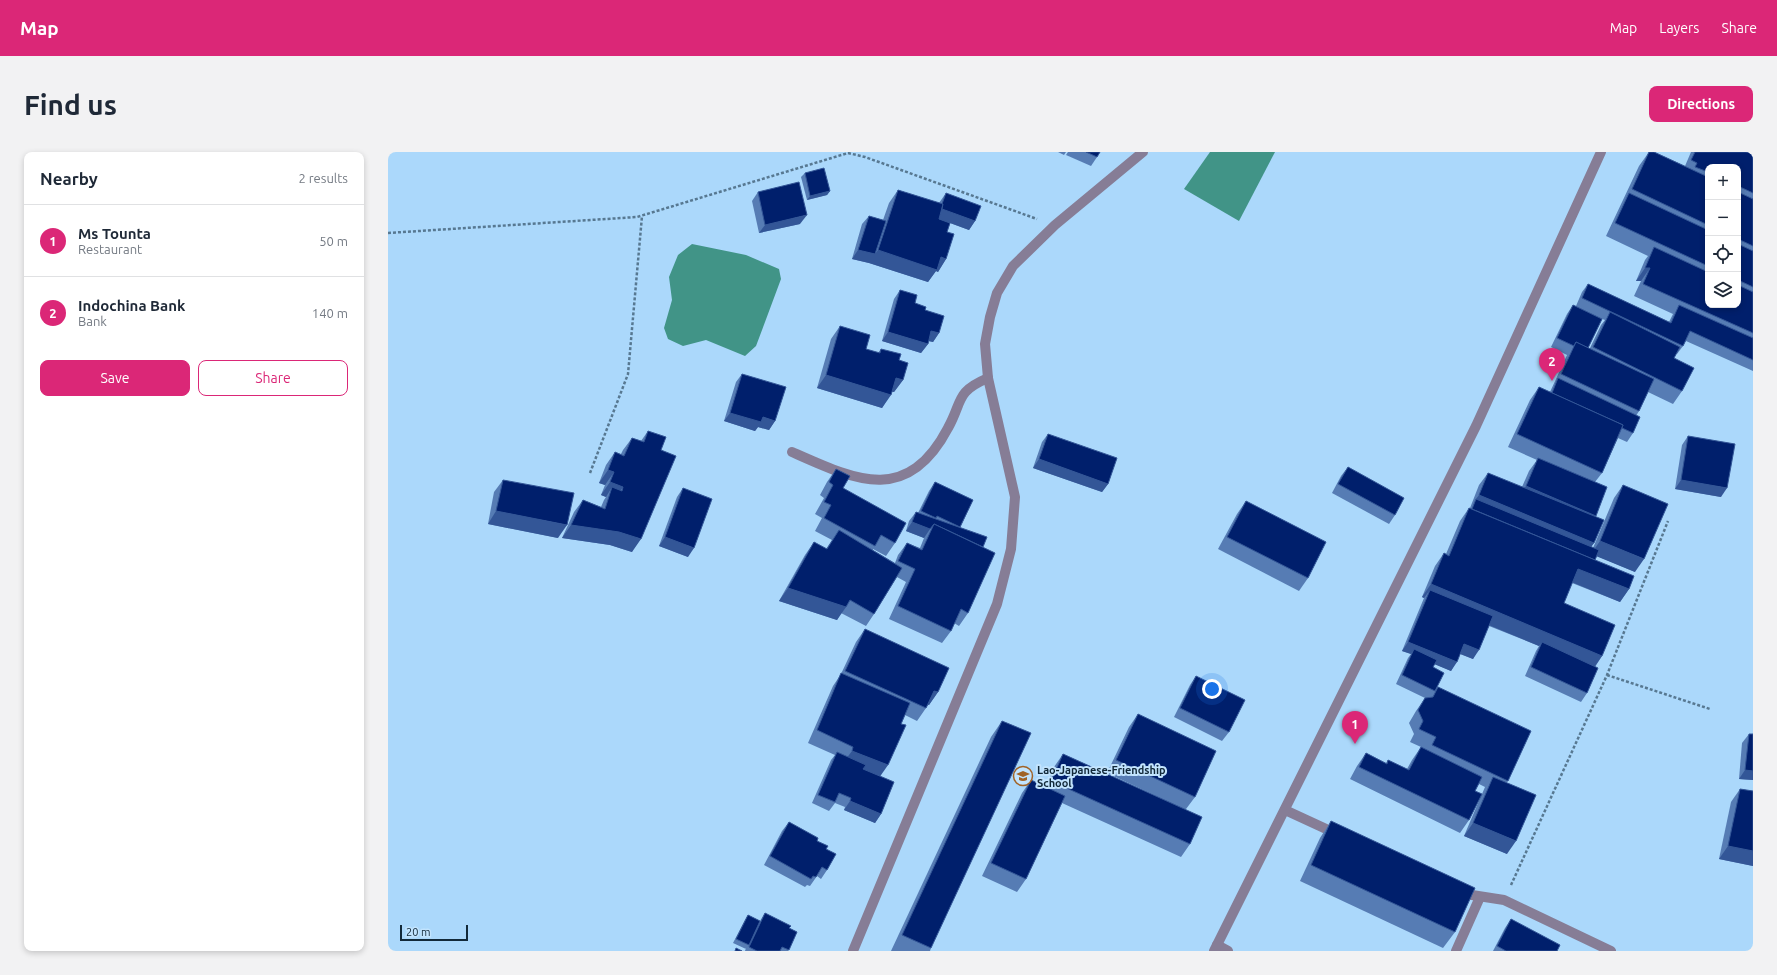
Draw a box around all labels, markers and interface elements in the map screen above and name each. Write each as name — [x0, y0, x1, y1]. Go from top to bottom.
text: Map — [20, 17, 59, 39]
text: Map — [1610, 20, 1637, 36]
text: Layers — [1659, 20, 1699, 36]
text: Share — [1721, 20, 1757, 36]
button: Directions — [1649, 86, 1753, 122]
text: Find us — [24, 89, 117, 120]
map controls — [1705, 164, 1741, 308]
button: + — [1705, 164, 1741, 200]
text: Nearby — [40, 169, 98, 188]
text: 2 results — [298, 171, 348, 185]
button: − — [1705, 200, 1741, 236]
text: Ms Tounta — [78, 225, 151, 242]
text: 1 — [49, 234, 57, 248]
text: 50 m — [319, 234, 348, 248]
button: locate — [1705, 236, 1741, 272]
text: Restaurant — [78, 242, 142, 256]
button: layers — [1705, 272, 1741, 308]
text: Indochina Bank — [78, 297, 185, 314]
text: 2 — [49, 306, 57, 320]
text: 140 m — [312, 306, 348, 320]
text: Bank — [78, 314, 107, 328]
pin: 2 — [1539, 348, 1565, 381]
button: Save — [40, 360, 190, 396]
button: Share — [198, 360, 348, 396]
your location — [1202, 679, 1222, 699]
pin: 1 — [1342, 711, 1368, 744]
place label: Lao-Japanese-Friendship School — [1037, 764, 1166, 789]
school or university icon: Lao-Japanese-Friendship School — [1012, 765, 1034, 787]
scale bar — [400, 923, 468, 942]
text: 20 m — [406, 926, 430, 938]

